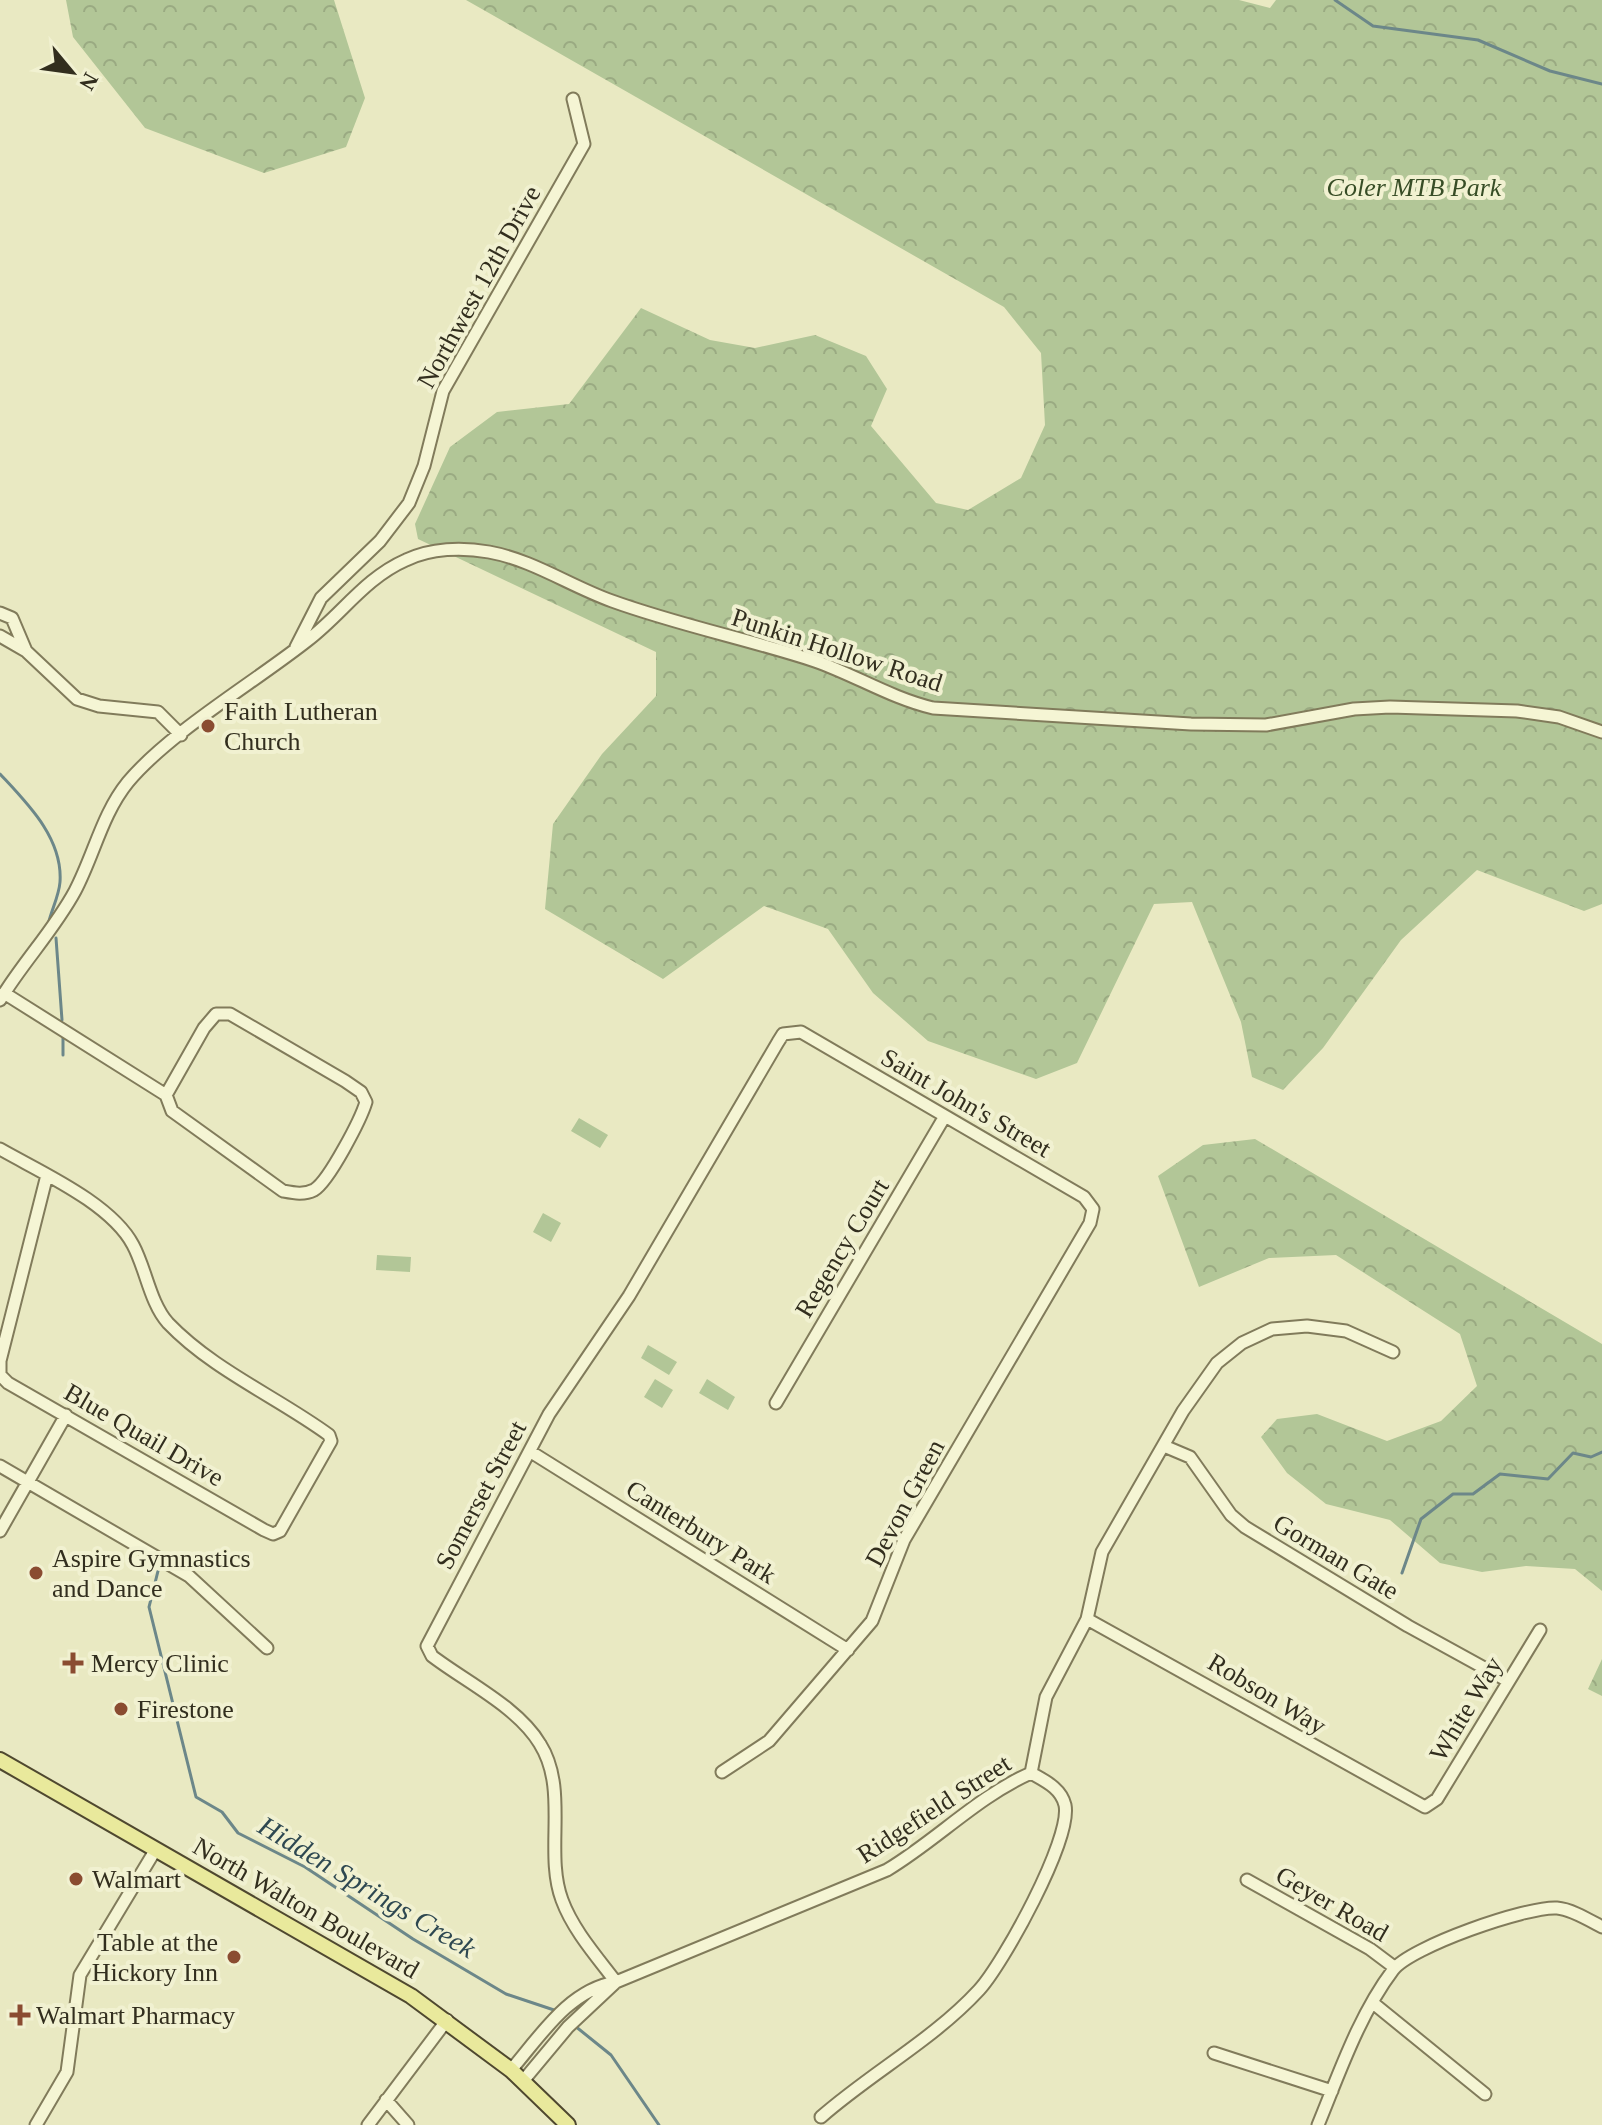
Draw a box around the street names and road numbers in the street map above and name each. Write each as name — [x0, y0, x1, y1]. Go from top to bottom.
street label: Northwest 12th Drive — [411, 181, 547, 393]
street label: Punkin Hollow Road — [728, 602, 946, 698]
street label: Saint John's Street — [876, 1043, 1057, 1164]
street label: Regency Court — [789, 1173, 895, 1323]
street label: Blue Quail Drive — [59, 1378, 229, 1492]
street label: Somerset Street — [430, 1415, 533, 1574]
street label: Devon Green — [859, 1435, 951, 1571]
street label: Canterbury Park — [621, 1474, 781, 1590]
street label: Gorman Gate — [1268, 1508, 1404, 1606]
street label: Robson Way — [1203, 1647, 1331, 1741]
street label: White Way — [1424, 1652, 1508, 1766]
street label: Ridgefield Street — [852, 1748, 1017, 1869]
street label: North Walton Boulevard — [188, 1831, 424, 1985]
street label: Geyer Road — [1271, 1860, 1393, 1948]

